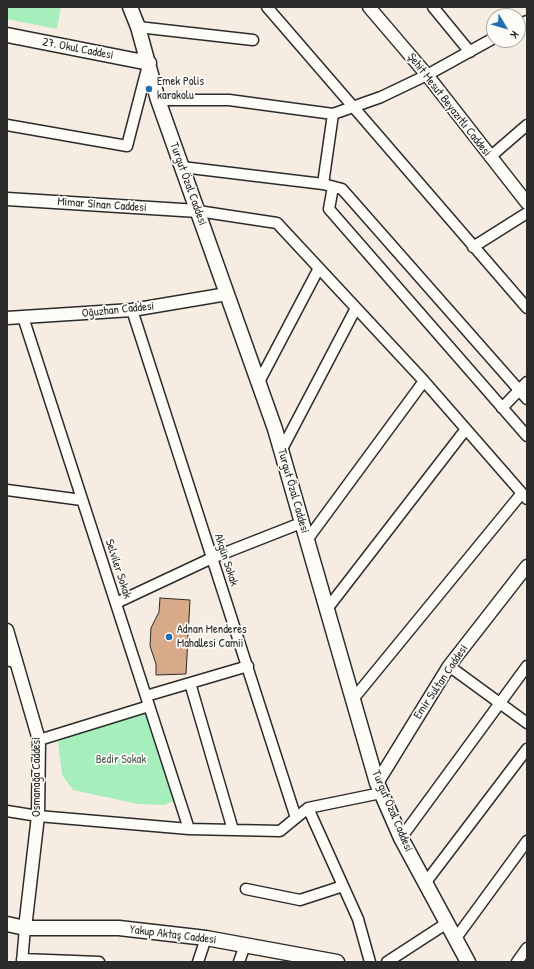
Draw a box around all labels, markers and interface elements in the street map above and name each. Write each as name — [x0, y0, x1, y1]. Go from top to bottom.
north arrow — [486, 8, 526, 48]
text: K — [507, 28, 522, 41]
street label: 27. Okul Caddesi — [41, 35, 115, 63]
street label: Şehit Mesut Beyazıtlı Caddesi — [404, 50, 494, 160]
place label: Emek Polis karakolu — [157, 75, 204, 103]
marker: Emek Polis karakolu — [144, 84, 154, 94]
street label: Turgut Özal Caddesi — [166, 141, 210, 227]
street label: Mimar Sinan Caddesi — [57, 195, 147, 215]
street label: Oğuzhan Caddesi — [81, 299, 155, 321]
street label: Turgut Özal Caddesi — [274, 447, 312, 535]
street label: Akgün Sokak — [211, 532, 241, 588]
street label: Selviler Sokak — [102, 538, 134, 600]
place label: Adnan Menderes Mahallesi Camii — [177, 623, 247, 651]
marker: Adnan Menderes Mahallesi Camii — [164, 632, 174, 642]
street label: Emir Sultan Caddesi — [411, 642, 471, 722]
street label: Osmanağa Caddesi — [30, 737, 44, 817]
park label: Bedir Sokak — [96, 753, 146, 767]
street label: Turgut Özal Caddesi — [368, 768, 416, 854]
street label: Yakup Aktaş Caddesi — [129, 923, 217, 947]

